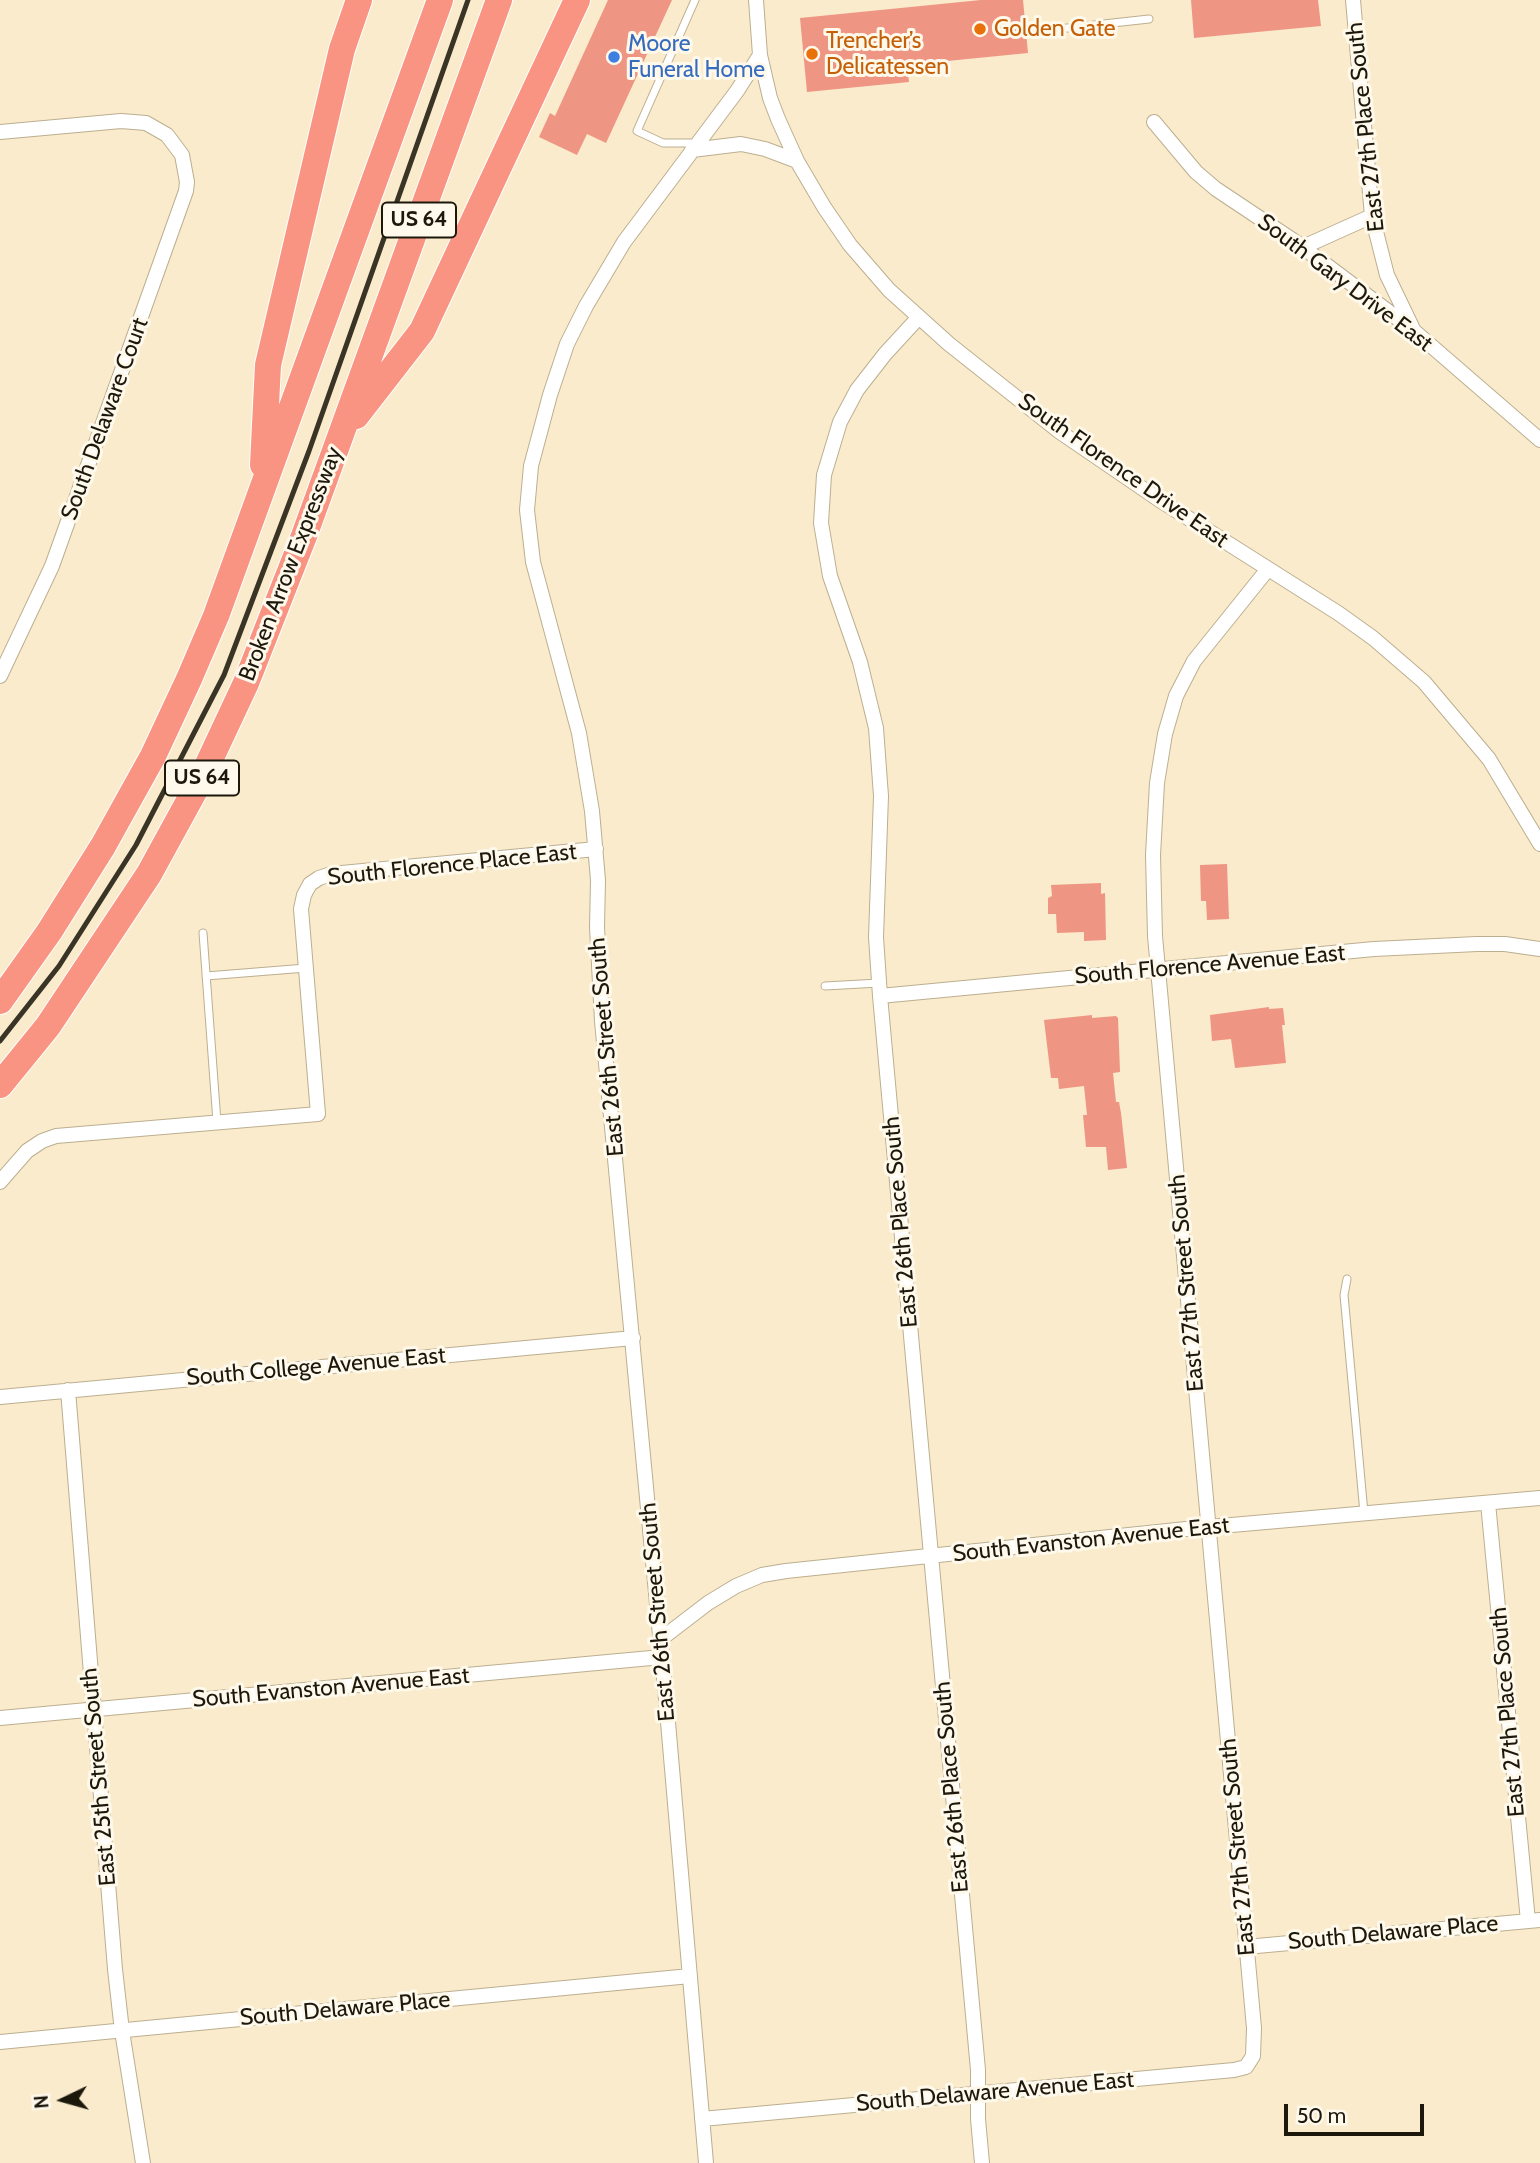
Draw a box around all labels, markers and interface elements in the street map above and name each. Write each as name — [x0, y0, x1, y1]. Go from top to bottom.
place label: Golden Gate — [994, 15, 1116, 43]
marker: Golden Gate — [972, 21, 988, 37]
street label: East 27th Place South — [1341, 21, 1391, 233]
place label: Trencher’s Delicatessen — [826, 27, 949, 81]
place label: Moore Funeral Home — [628, 30, 765, 84]
marker: Trencher’s Delicatessen — [804, 46, 820, 62]
marker: Moore Funeral Home — [606, 49, 622, 65]
road number: US 64 — [382, 202, 456, 238]
street label: South Gary Drive East — [1252, 208, 1438, 358]
street label: South Delaware Court — [56, 314, 154, 524]
street label: South Florence Drive East — [1013, 388, 1233, 554]
street label: Broken Arrow Expressway — [234, 443, 348, 685]
road number: US 64 — [165, 760, 239, 796]
street label: South Florence Place East — [326, 838, 578, 892]
street label: East 26th Street South — [584, 937, 630, 1157]
street label: South Florence Avenue East — [1074, 939, 1346, 991]
street label: East 26th Place South — [878, 1115, 924, 1329]
street label: East 27th Street South — [1164, 1173, 1210, 1393]
street label: South College Avenue East — [185, 1342, 447, 1392]
street label: East 26th Street South — [635, 1502, 681, 1722]
street label: South Evanston Avenue East — [951, 1512, 1231, 1568]
street label: East 27th Place South — [1485, 1606, 1531, 1818]
street label: South Evanston Avenue East — [191, 1662, 471, 1714]
street label: East 25th Street South — [76, 1667, 122, 1887]
street label: East 26th Place South — [929, 1680, 975, 1894]
street label: East 27th Street South — [1215, 1737, 1261, 1957]
street label: South Delaware Place — [1287, 1910, 1499, 1956]
street label: South Delaware Place — [239, 1986, 451, 2032]
north arrow — [28, 2065, 98, 2135]
street label: South Delaware Avenue East — [855, 2066, 1135, 2118]
scale bar — [1288, 2090, 1428, 2134]
text: N — [30, 2094, 54, 2110]
text: 50 m — [1297, 2103, 1346, 2128]

